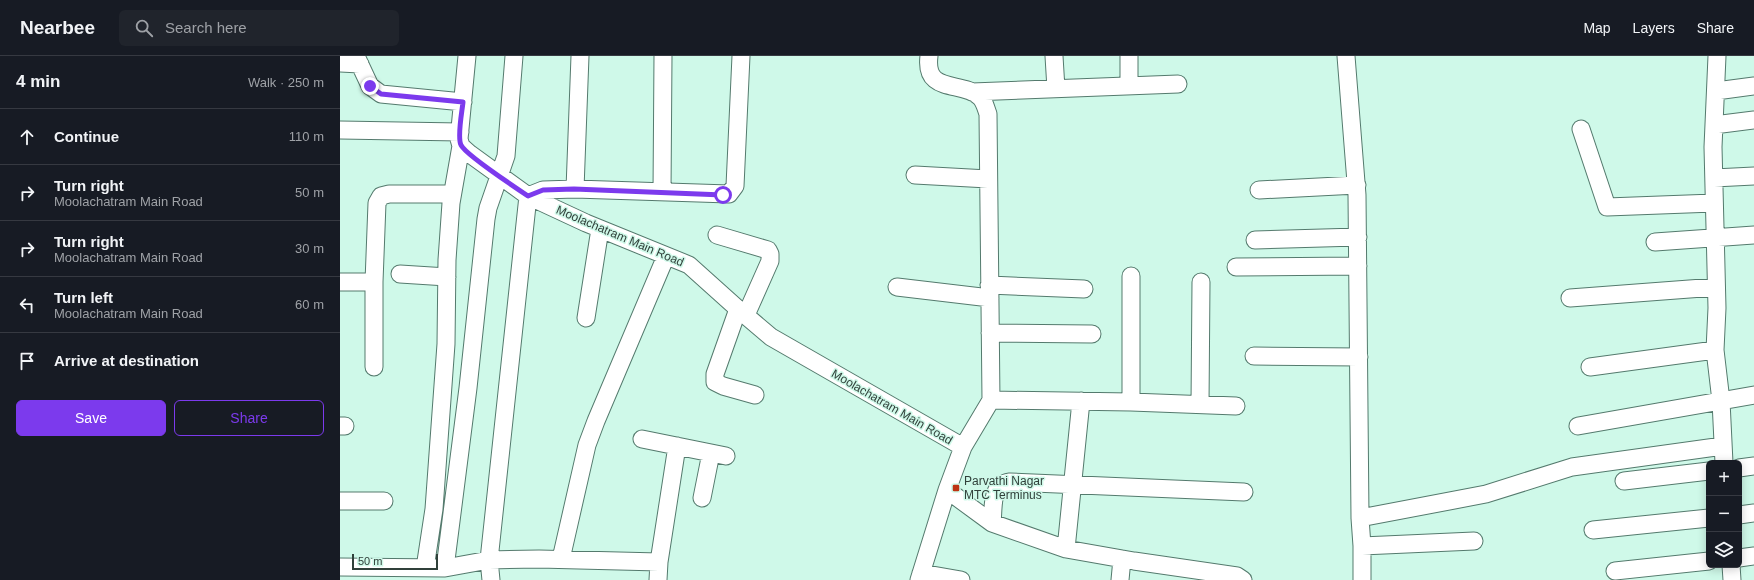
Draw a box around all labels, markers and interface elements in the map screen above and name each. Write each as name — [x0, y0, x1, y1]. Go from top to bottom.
search box — [119, 10, 399, 46]
text: Nearbee — [20, 17, 95, 38]
icon: search — [133, 17, 155, 39]
text: Search here — [165, 19, 247, 36]
text: Map — [1583, 20, 1611, 36]
text: Layers — [1633, 20, 1675, 36]
text: Share — [1697, 20, 1734, 36]
text: 4 min — [16, 72, 60, 91]
text: Walk · 250 m — [248, 75, 324, 90]
route end — [361, 77, 379, 95]
icon: ahead — [16, 126, 38, 148]
text: Continue — [54, 128, 119, 145]
text: 110 m — [289, 129, 324, 144]
text: Turn right — [54, 177, 124, 194]
icon: right — [16, 182, 38, 204]
text: 50 m — [295, 185, 324, 200]
route start — [714, 186, 732, 204]
text: Moolachatram Main Road — [54, 194, 203, 209]
street label: Moolachatram Main Road — [554, 203, 686, 269]
text: Turn right — [54, 233, 124, 250]
icon: right — [16, 238, 38, 260]
text: 30 m — [295, 241, 324, 256]
text: Moolachatram Main Road — [54, 250, 203, 265]
text: Turn left — [54, 289, 113, 306]
icon: left — [16, 294, 38, 316]
text: 60 m — [295, 297, 324, 312]
text: Moolachatram Main Road — [54, 306, 203, 321]
icon: arrive — [16, 350, 38, 372]
text: Arrive at destination — [54, 352, 199, 369]
street label: Moolachatram Main Road — [829, 367, 955, 447]
button: Save — [16, 400, 166, 436]
button: Share — [174, 400, 324, 436]
map controls — [1706, 460, 1742, 568]
button: + — [1706, 460, 1742, 496]
place label: Parvathi Nagar MTC Terminus — [964, 474, 1044, 502]
marker: Parvathi Nagar MTC Terminus — [951, 483, 961, 493]
button: − — [1706, 496, 1742, 532]
button: layers — [1706, 532, 1742, 568]
scale bar — [352, 552, 438, 571]
text: 50 m — [358, 555, 382, 567]

